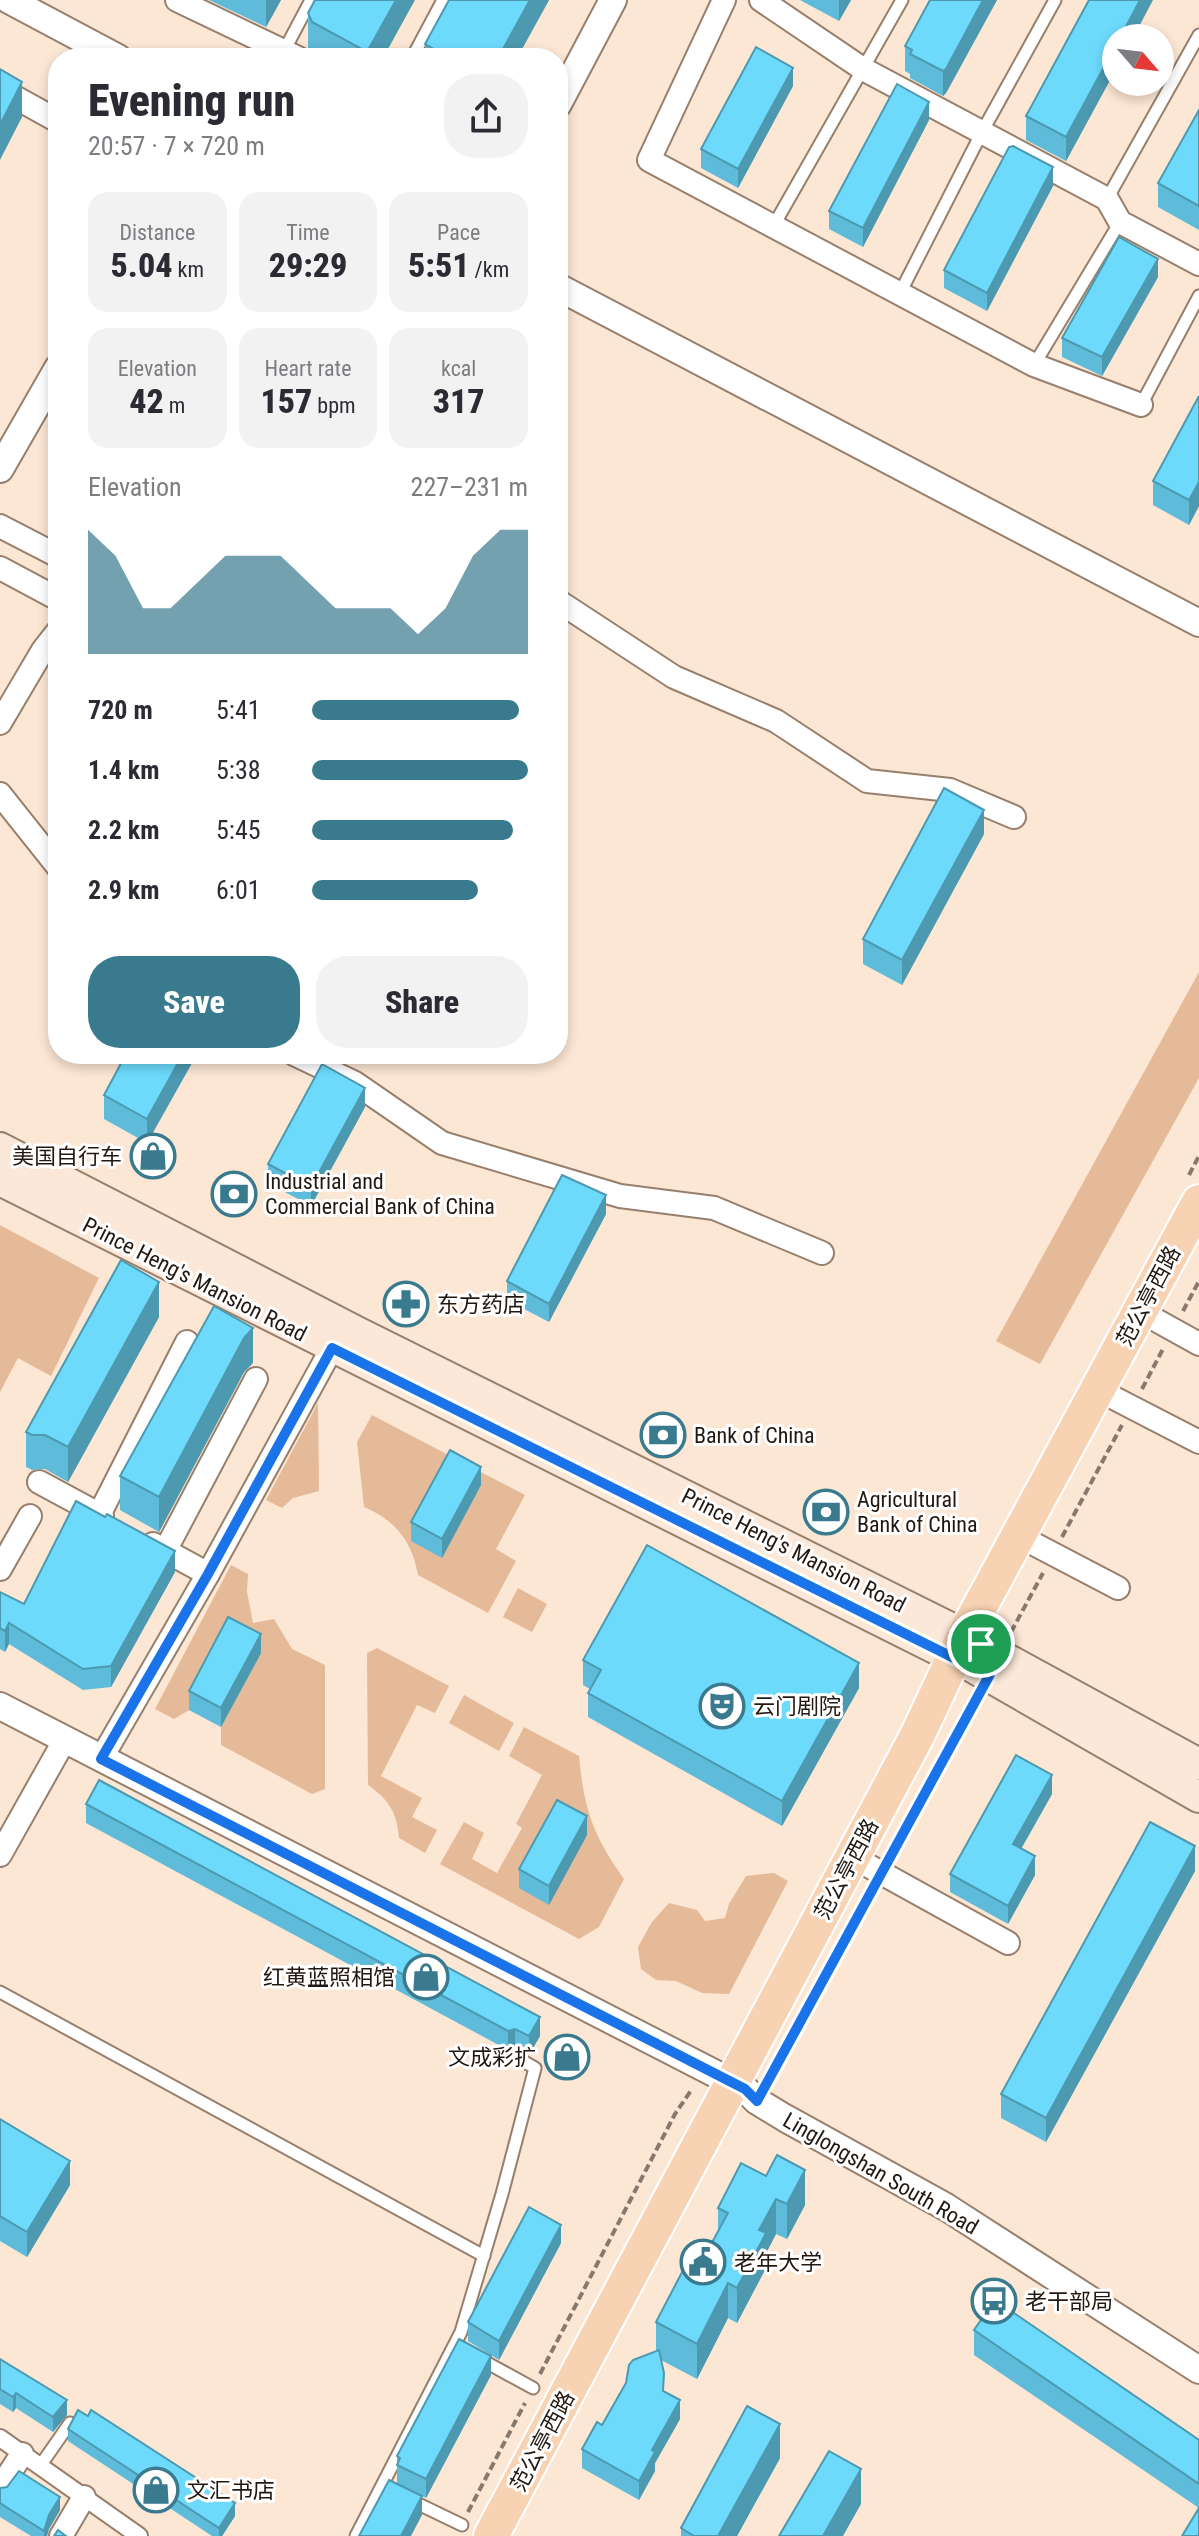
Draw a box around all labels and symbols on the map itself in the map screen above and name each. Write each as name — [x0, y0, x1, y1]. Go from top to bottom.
north arrow — [1102, 24, 1174, 96]
shop icon: 美国自行车 — [129, 1132, 177, 1180]
place label: 美国自行车 — [12, 1144, 122, 1169]
place label: Industrial and Commercial Bank of China — [265, 1169, 495, 1219]
bank icon: Industrial and Commercial Bank of China — [210, 1170, 258, 1218]
street label: Prince Heng's Mansion Road — [79, 1212, 311, 1347]
street label: 范公亭西路 — [1112, 1242, 1185, 1351]
pharmacy icon: 东方药店 — [382, 1280, 430, 1328]
place label: 东方药店 — [437, 1292, 525, 1317]
bank icon: Bank of China — [639, 1411, 687, 1459]
place label: Bank of China — [694, 1423, 815, 1448]
street label: Prince Heng's Mansion Road — [678, 1483, 910, 1618]
place label: Agricultural Bank of China — [857, 1487, 978, 1537]
bank icon: Agricultural Bank of China — [802, 1488, 850, 1536]
pin — [947, 1610, 1015, 1678]
theatre icon: 云门剧院 — [698, 1682, 746, 1730]
place label: 云门剧院 — [753, 1694, 841, 1719]
street label: 范公亭西路 — [810, 1815, 883, 1924]
shop icon: 红黄蓝照相馆 — [402, 1953, 450, 2001]
place label: 红黄蓝照相馆 — [263, 1965, 395, 1990]
shop icon: 文成彩扩 — [543, 2033, 591, 2081]
place label: 文成彩扩 — [448, 2045, 536, 2070]
street label: Linglongshan South Road — [779, 2107, 983, 2240]
public building icon: 老年大学 — [679, 2238, 727, 2286]
place label: 老年大学 — [734, 2250, 822, 2275]
bus stop icon: 老干部局 — [970, 2277, 1018, 2325]
place label: 老干部局 — [1025, 2289, 1113, 2314]
street label: 范公亭西路 — [506, 2387, 579, 2496]
shop icon: 文汇书店 — [132, 2466, 180, 2514]
place label: 文汇书店 — [187, 2478, 275, 2503]

